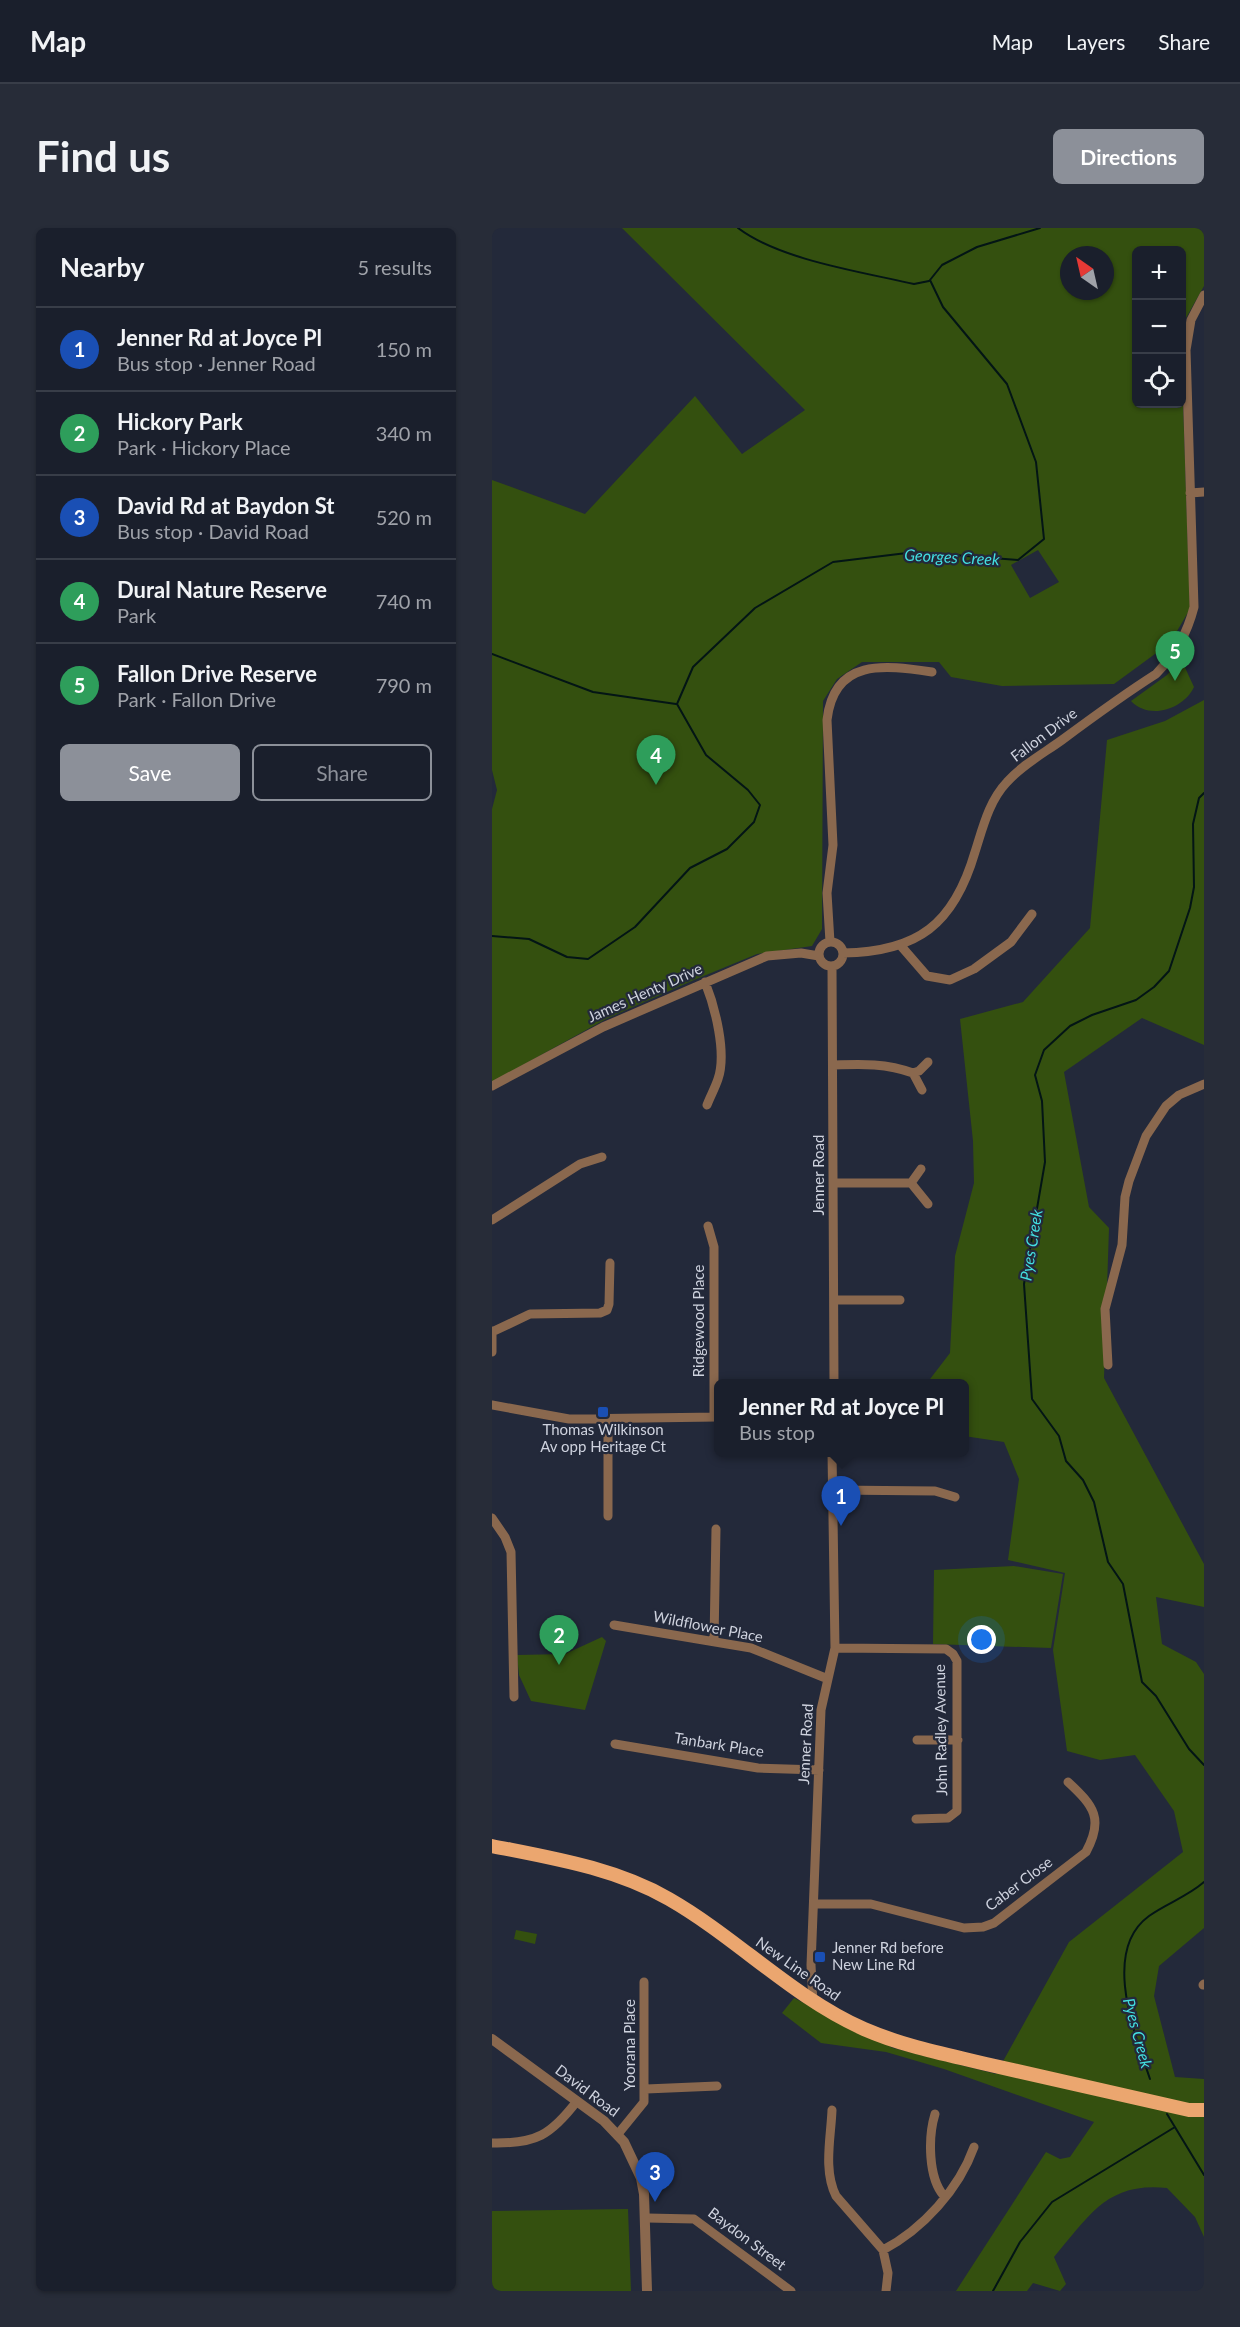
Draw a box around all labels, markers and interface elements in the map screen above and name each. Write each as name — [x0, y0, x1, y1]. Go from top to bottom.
text: Map — [30, 24, 86, 58]
text: Map — [992, 29, 1033, 54]
text: Layers — [1066, 29, 1125, 54]
text: Share — [1158, 29, 1210, 54]
button: Directions — [1053, 129, 1204, 184]
text: Find us — [36, 131, 170, 181]
north arrow — [1060, 246, 1114, 300]
map controls — [1132, 246, 1186, 408]
button: + — [1132, 246, 1186, 300]
text: Nearby — [60, 251, 145, 283]
text: 5 results — [357, 255, 432, 279]
button: − — [1132, 300, 1186, 354]
text: Jenner Rd at Joyce Pl — [117, 324, 322, 351]
text: 1 — [74, 337, 85, 361]
text: 150 m — [376, 337, 432, 361]
text: Bus stop · Jenner Road — [117, 351, 316, 375]
button: locate — [1132, 354, 1186, 408]
text: Hickory Park — [117, 408, 243, 435]
text: 2 — [74, 421, 85, 445]
text: 340 m — [376, 421, 432, 445]
text: Park · Hickory Place — [117, 435, 291, 459]
text: David Rd at Baydon St — [117, 492, 334, 519]
text: 3 — [74, 505, 85, 529]
text: 520 m — [376, 505, 432, 529]
text: Bus stop · David Road — [117, 519, 309, 543]
water label: Georges Creek — [904, 545, 1001, 569]
text: Dural Nature Reserve — [117, 576, 327, 603]
text: 4 — [74, 589, 85, 613]
text: 740 m — [376, 589, 432, 613]
text: Park — [117, 603, 156, 627]
pin: 5 — [1156, 632, 1194, 681]
text: Fallon Drive Reserve — [117, 660, 317, 687]
text: 5 — [74, 673, 85, 697]
text: 790 m — [376, 673, 432, 697]
text: Park · Fallon Drive — [117, 687, 276, 711]
street label: Fallon Drive — [1007, 703, 1080, 765]
pin: 4 — [636, 736, 676, 785]
button: Save — [60, 744, 240, 801]
button: Share — [252, 744, 432, 801]
street label: James Henty Drive — [584, 959, 705, 1025]
street label: Jenner Road — [809, 1135, 827, 1215]
water label: Pyes Creek — [1015, 1207, 1046, 1282]
street label: Ridgewood Place — [689, 1265, 707, 1377]
popup — [714, 1379, 969, 1457]
text: Jenner Rd at Joyce Pl — [739, 1393, 944, 1420]
marker: Thomas Wilkinson Av opp Heritage Ct — [596, 1405, 610, 1419]
place label: Thomas Wilkinson Av opp Heritage Ct — [540, 1420, 666, 1455]
text: Bus stop — [739, 1420, 815, 1444]
pin: 1 — [822, 1476, 860, 1526]
street label: Wildflower Place — [652, 1607, 765, 1646]
pin: 2 — [540, 1616, 578, 1665]
your location — [967, 1625, 996, 1654]
street label: John Radley Avenue — [930, 1664, 950, 1796]
street label: Jenner Road — [794, 1703, 816, 1785]
street label: Tanbark Place — [673, 1728, 765, 1760]
street label: Caber Close — [981, 1852, 1056, 1914]
street label: New Line Road — [753, 1932, 844, 2004]
place label: Jenner Rd before New Line Rd — [832, 1938, 944, 1973]
marker: Jenner Rd before New Line Rd — [813, 1950, 827, 1964]
water label: Pyes Creek — [1120, 1996, 1157, 2071]
street label: Yoorana Place — [620, 1999, 638, 2091]
street label: David Road — [552, 2060, 623, 2120]
pin: 3 — [636, 2152, 674, 2202]
street label: Baydon Street — [705, 2203, 791, 2274]

